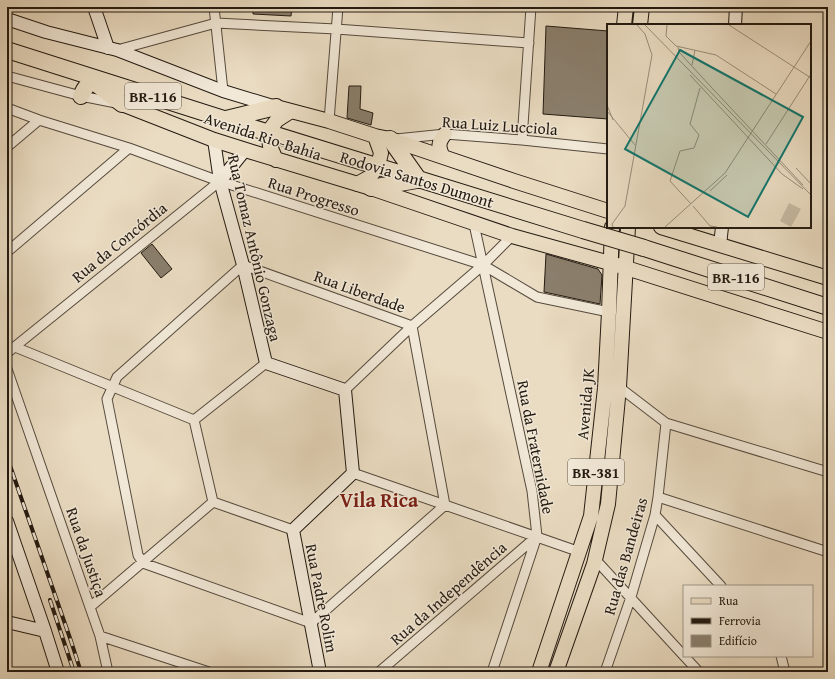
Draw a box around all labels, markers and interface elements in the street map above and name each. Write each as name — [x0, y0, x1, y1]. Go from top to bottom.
inset map — [607, 24, 811, 228]
road number: BR-116 — [125, 83, 181, 109]
street label: Avenida Rio-Bahia — [201, 106, 325, 166]
street label: Rua Luiz Lucciola — [441, 109, 559, 141]
street label: Rodovia Santos Dumont — [337, 144, 497, 214]
street label: Rua Tomaz Antônio Gonzaga — [222, 152, 288, 344]
street label: Rua Progresso — [265, 170, 363, 222]
street label: Rua da Concórdia — [66, 196, 172, 288]
street label: Rua Liberdade — [311, 263, 409, 319]
road number: BR-116 — [708, 264, 764, 290]
street label: Avenida JK — [570, 367, 600, 441]
street label: Rua da Fraternidade — [511, 378, 561, 516]
road number: BR-381 — [568, 459, 624, 485]
district label: Vila Rica — [340, 485, 419, 514]
street label: Rua das Bandeiras — [597, 494, 653, 618]
street label: Rua da Justiça — [60, 504, 114, 600]
street label: Rua da Independência — [384, 535, 512, 651]
street label: Rua Padre Rolim — [300, 541, 344, 655]
legend — [683, 585, 813, 657]
text: Rua — [719, 592, 738, 609]
text: Ferrovia — [719, 612, 761, 629]
text: Edifício — [719, 632, 757, 649]

